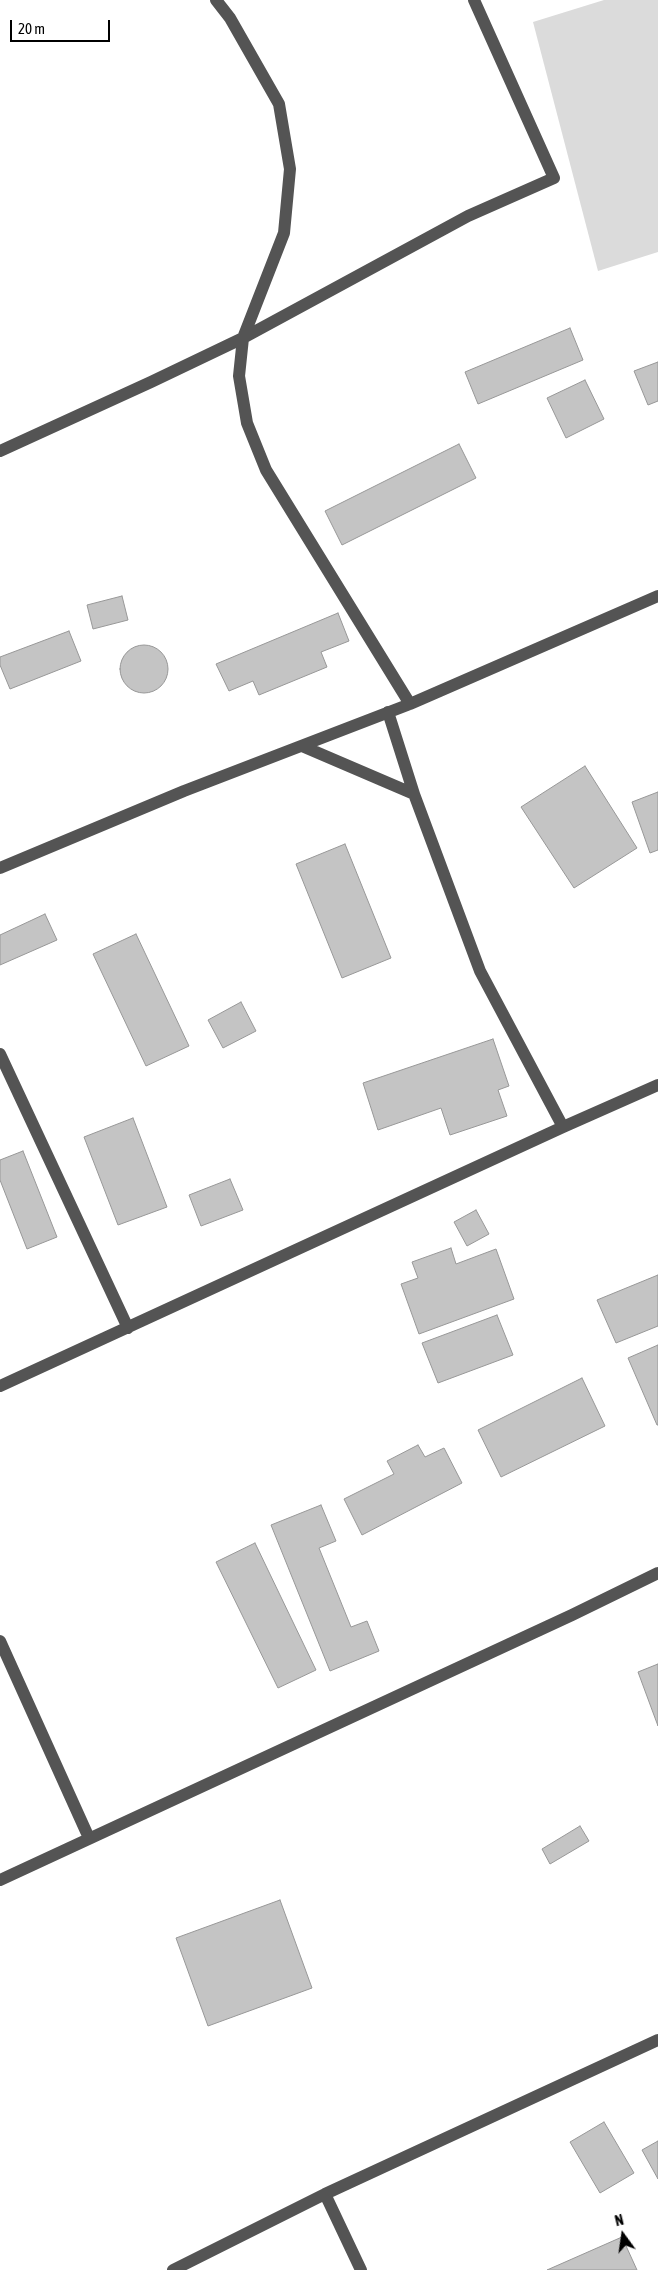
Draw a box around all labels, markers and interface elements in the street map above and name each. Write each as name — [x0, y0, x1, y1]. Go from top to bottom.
scale bar — [12, 10, 112, 42]
text: 20 m — [18, 20, 45, 37]
north arrow — [598, 2210, 648, 2260]
text: N — [613, 2212, 625, 2229]

